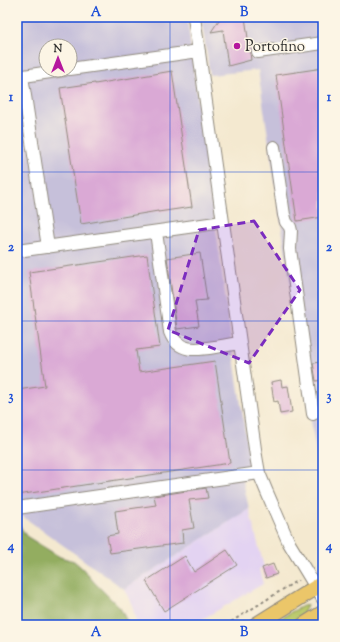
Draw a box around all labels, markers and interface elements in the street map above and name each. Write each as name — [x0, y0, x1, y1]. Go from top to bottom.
text: A — [91, 4, 102, 22]
text: B — [240, 4, 249, 22]
place label: Portofino — [245, 37, 305, 58]
north arrow — [38, 38, 78, 78]
text: N — [53, 41, 63, 57]
marker: Portofino — [232, 41, 242, 51]
text: 1 — [9, 89, 14, 107]
text: 1 — [327, 89, 332, 107]
text: 2 — [8, 239, 15, 257]
text: 2 — [326, 239, 333, 257]
text: 3 — [8, 388, 14, 406]
text: 3 — [326, 388, 332, 406]
text: 4 — [7, 538, 15, 556]
text: 4 — [325, 538, 333, 556]
text: A — [91, 624, 102, 642]
text: B — [240, 624, 249, 642]

